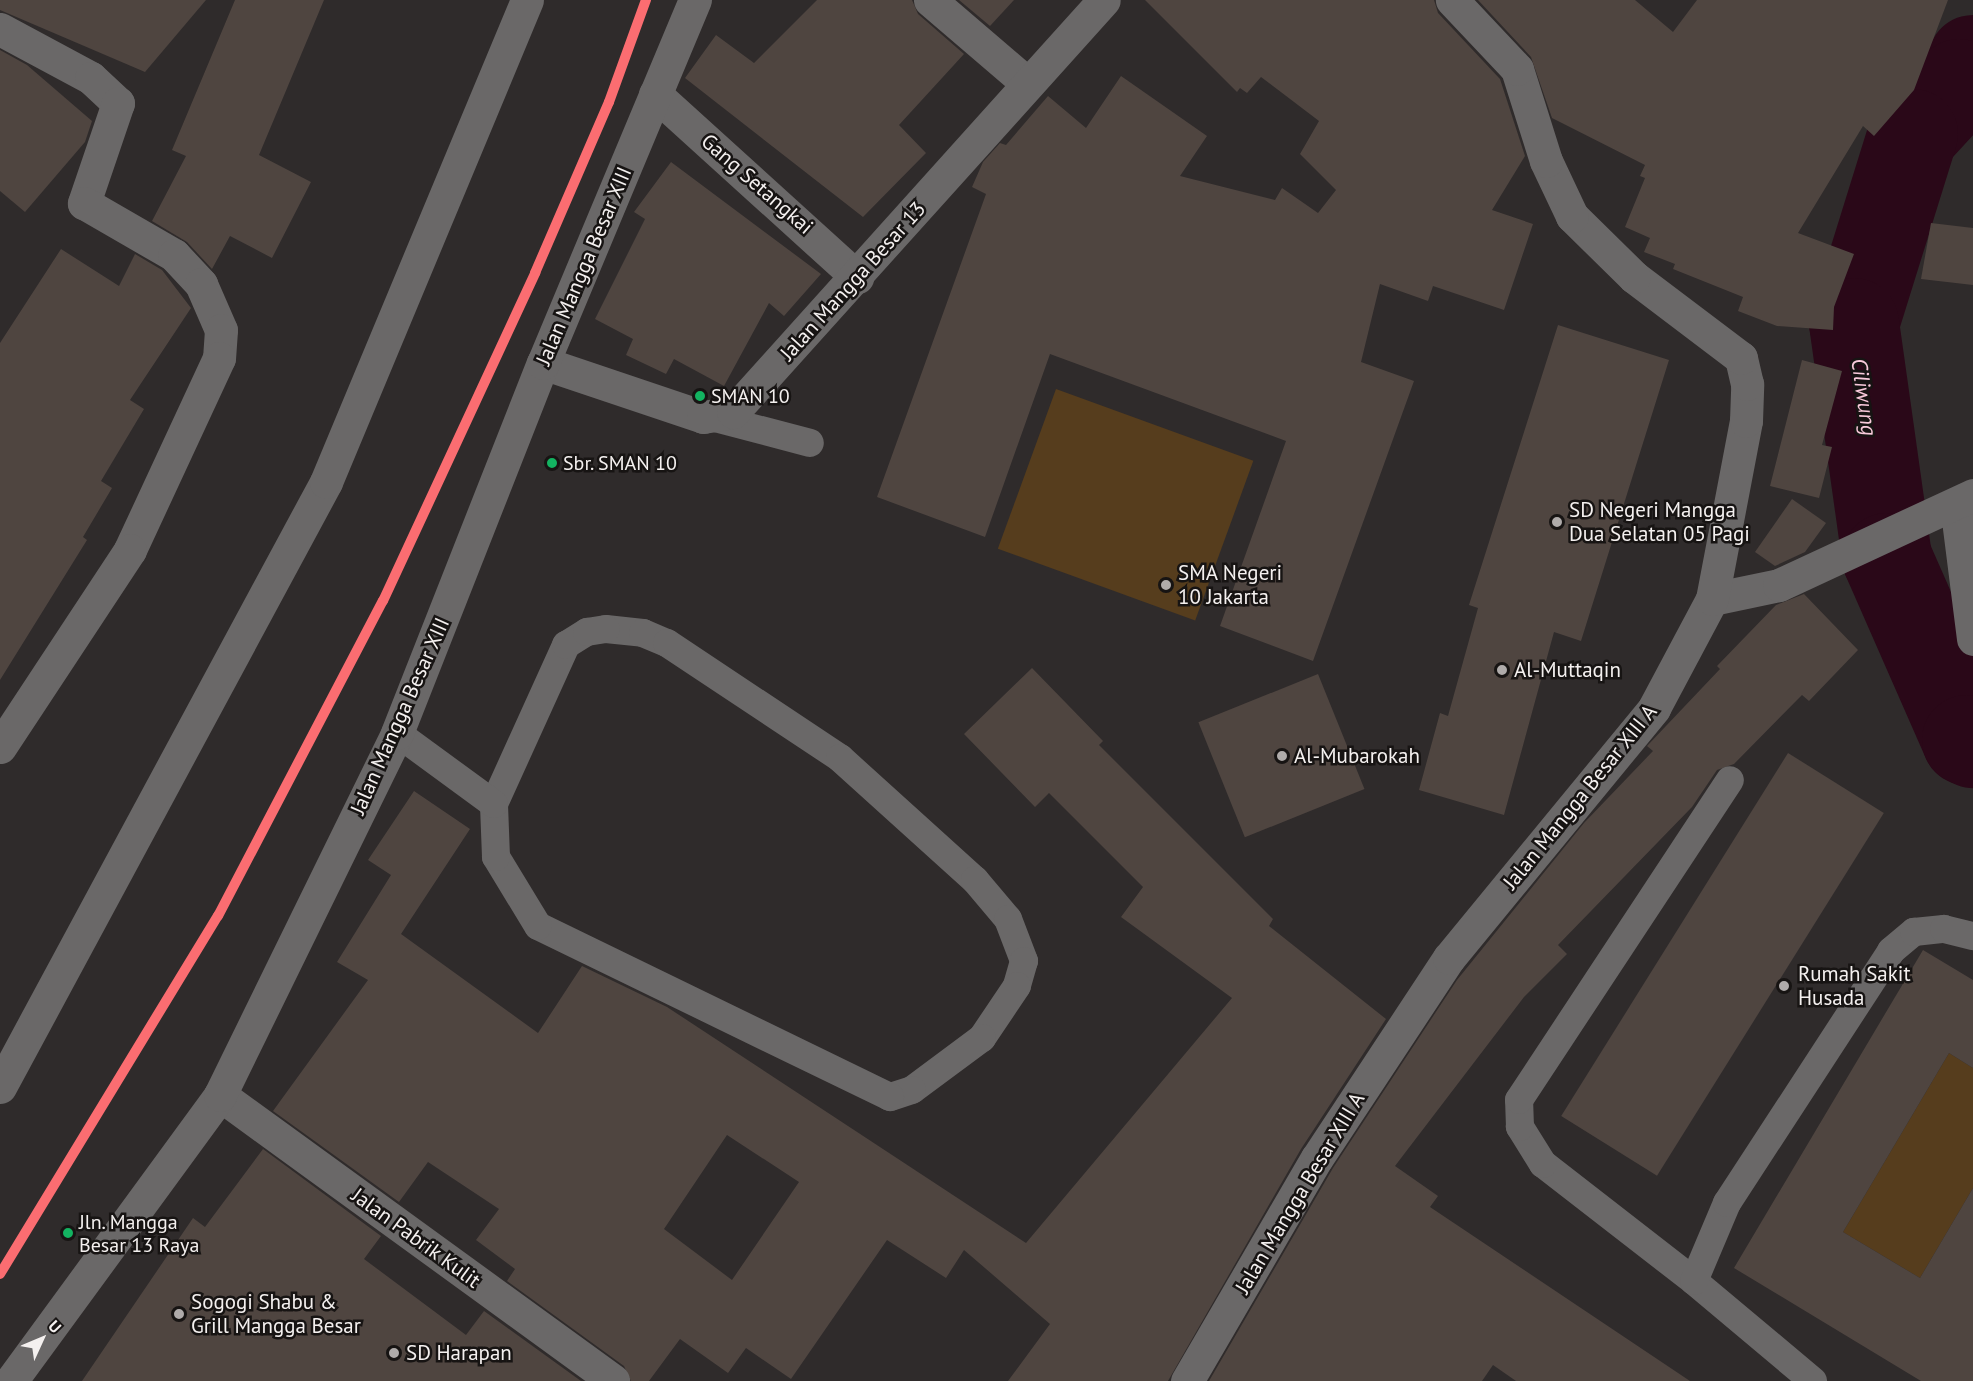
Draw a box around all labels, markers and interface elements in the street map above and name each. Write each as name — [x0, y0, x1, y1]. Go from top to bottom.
street label: Gang Setangkai — [696, 129, 818, 239]
street label: Jalan Mangga Besar XIII — [531, 163, 637, 369]
street label: Jalan Mangga Besar 13 — [775, 196, 931, 366]
water label: Ciliwung — [1846, 357, 1882, 437]
place label: SMAN 10 — [711, 384, 790, 408]
marker: SMAN 10 — [694, 390, 706, 402]
place label: Sbr. SMAN 10 — [563, 451, 678, 475]
marker: Sbr. SMAN 10 — [546, 457, 558, 469]
place label: SD Negeri Mangga Dua Selatan 05 Pagi — [1569, 497, 1750, 547]
marker: SD Negeri Mangga Dua Selatan 05 Pagi — [1550, 515, 1564, 529]
place label: SMA Negeri 10 Jakarta — [1178, 560, 1283, 610]
marker: SMA Negeri 10 Jakarta — [1159, 578, 1173, 592]
street label: Jalan Mangga Besar XIII — [345, 613, 455, 819]
place label: Al-Muttaqin — [1514, 657, 1621, 683]
marker: Al-Muttaqin — [1495, 663, 1509, 677]
street label: Jalan Mangga Besar XIII A — [1497, 699, 1663, 895]
place label: Al-Mubarokah — [1294, 743, 1420, 769]
marker: Al-Mubarokah — [1275, 749, 1289, 763]
place label: Rumah Sakit Husada — [1798, 961, 1911, 1011]
marker: Rumah Sakit Husada — [1775, 977, 1793, 995]
street label: Jalan Mangga Besar XIII A — [1230, 1087, 1370, 1299]
street label: Jalan Pabrik Kulit — [346, 1183, 486, 1293]
place label: Jln. Mangga Besar 13 Raya — [79, 1210, 199, 1257]
marker: Jln. Mangga Besar 13 Raya — [62, 1227, 74, 1239]
place label: Sogogi Shabu & Grill Mangga Besar — [191, 1289, 361, 1339]
marker: Sogogi Shabu & Grill Mangga Besar — [172, 1307, 186, 1321]
north arrow — [12, 1309, 72, 1369]
text: U — [44, 1316, 66, 1337]
place label: SD Harapan — [406, 1340, 512, 1366]
marker: SD Harapan — [387, 1346, 401, 1360]

